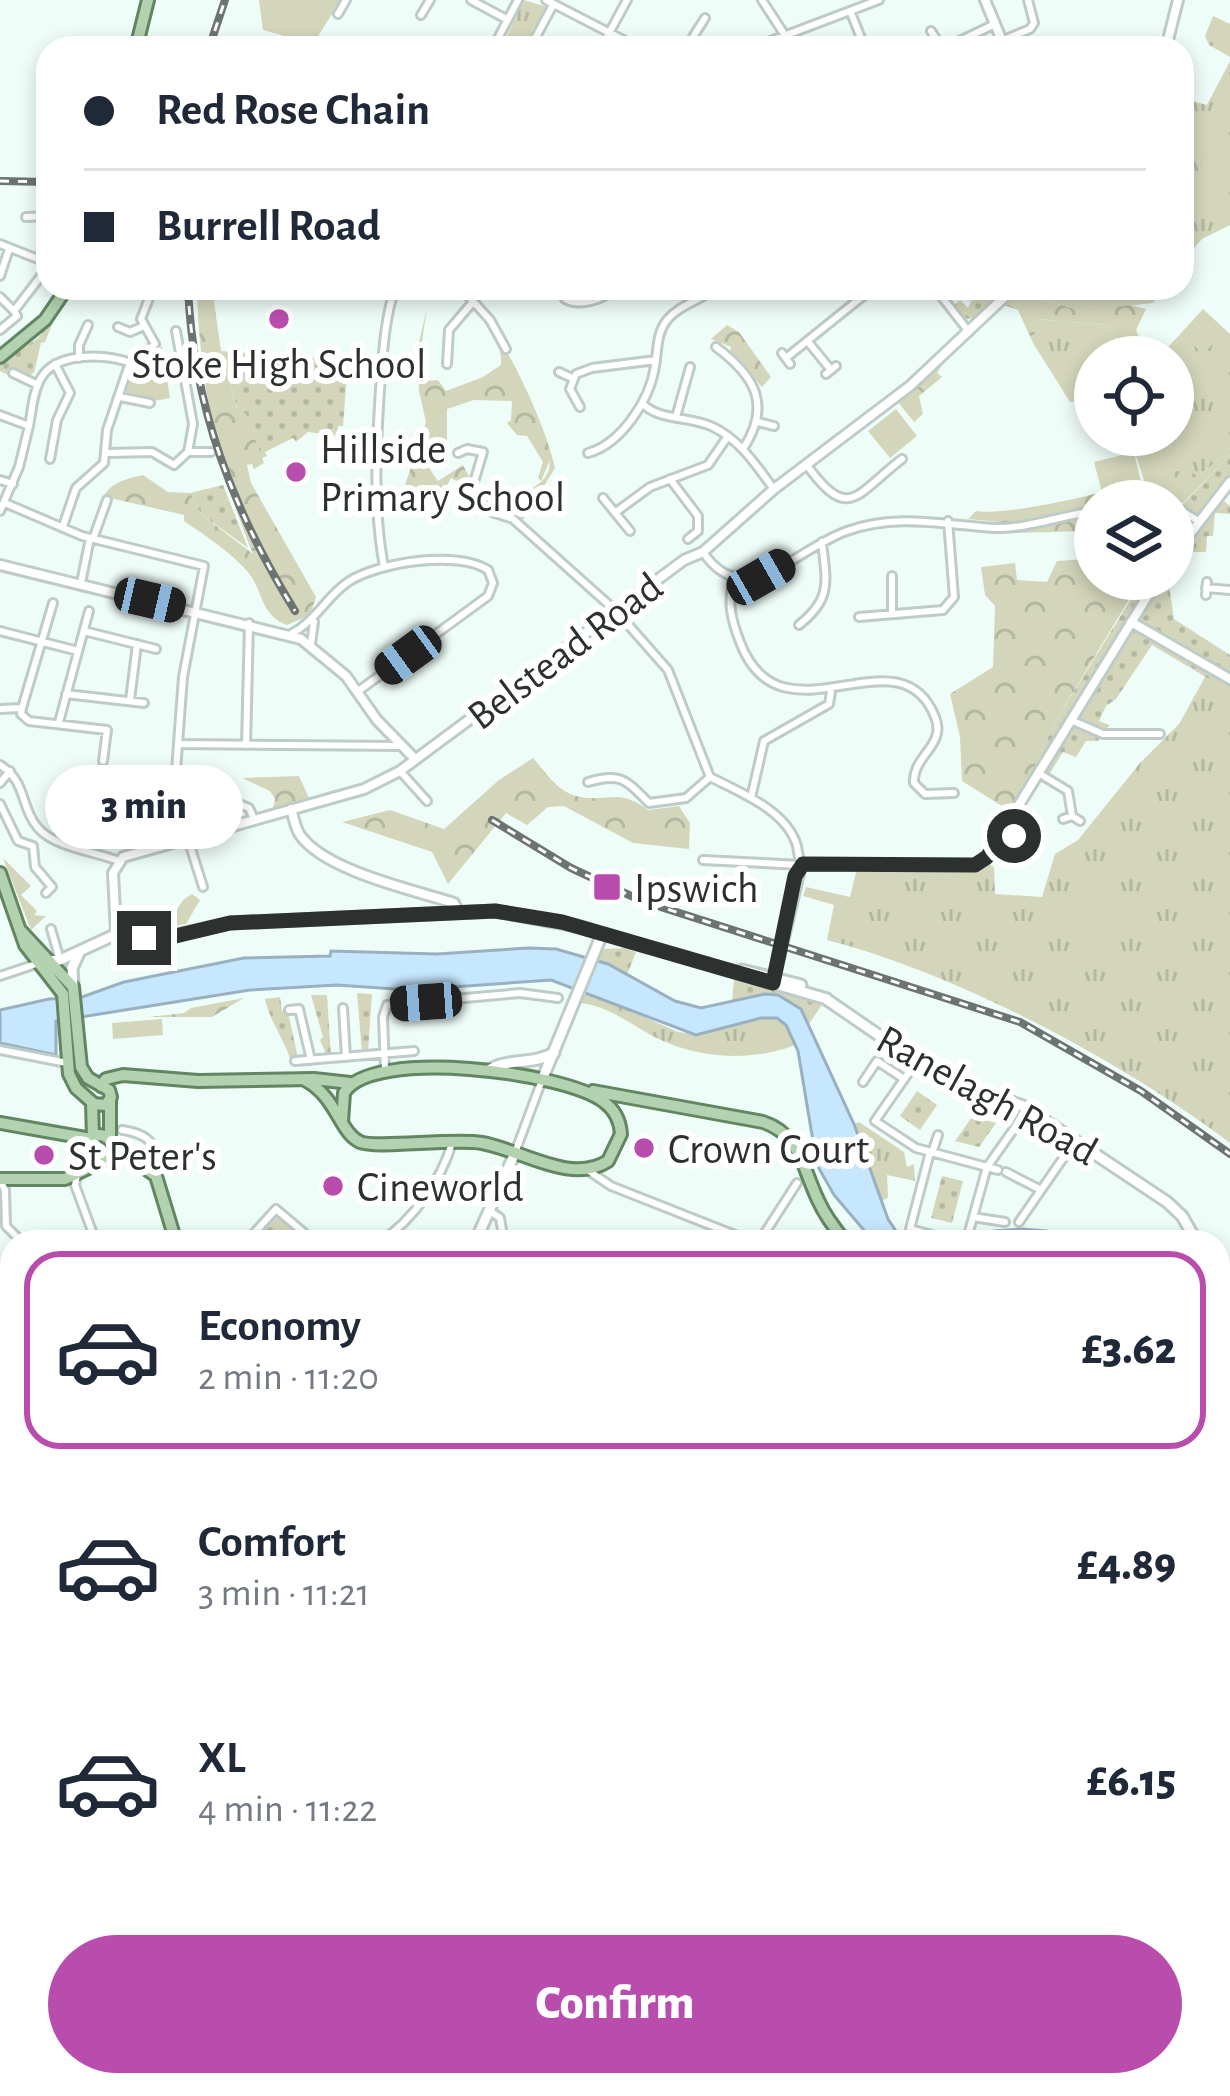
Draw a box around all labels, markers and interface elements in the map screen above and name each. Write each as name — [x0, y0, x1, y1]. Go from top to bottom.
text: Red Rose Chain — [156, 88, 430, 133]
text: Burrell Road — [156, 204, 381, 249]
marker: Stoke High School — [266, 306, 292, 332]
map controls — [1074, 336, 1194, 600]
button: locate — [1074, 336, 1194, 456]
place label: Stoke High School — [132, 344, 426, 386]
place label: Hillside Primary School — [320, 429, 565, 519]
marker: Hillside Primary School — [283, 459, 309, 485]
button: layers — [1074, 480, 1194, 600]
car — [721, 543, 801, 611]
street label: Belstead Road — [460, 565, 670, 738]
car — [111, 574, 189, 626]
car — [368, 619, 448, 691]
callout: 3 min — [45, 764, 243, 848]
text: 3 min — [101, 787, 187, 826]
route start — [987, 809, 1041, 863]
place label: Ipswich — [634, 868, 759, 910]
marker: Ipswich — [591, 871, 623, 903]
route end — [117, 911, 171, 965]
car — [389, 982, 463, 1022]
street label: Ranelagh Road — [870, 1018, 1104, 1174]
place label: Crown Court — [668, 1129, 869, 1171]
marker: Crown Court — [631, 1135, 657, 1161]
place label: St Peter's — [68, 1136, 217, 1178]
marker: St Peter's — [31, 1142, 57, 1168]
place label: Cineworld — [357, 1167, 524, 1209]
marker: Cineworld — [320, 1173, 346, 1199]
icon: car — [54, 1296, 162, 1404]
text: Economy — [198, 1304, 361, 1349]
text: £3.62 — [1082, 1327, 1176, 1372]
text: 2 min · 11:20 — [198, 1358, 379, 1397]
icon: car — [54, 1512, 162, 1620]
text: Comfort — [198, 1520, 346, 1565]
text: £4.89 — [1077, 1543, 1176, 1588]
text: 3 min · 11:21 — [198, 1574, 370, 1613]
icon: car — [54, 1728, 162, 1836]
text: XL — [198, 1736, 246, 1781]
text: £6.15 — [1087, 1759, 1176, 1804]
text: 4 min · 11:22 — [198, 1790, 377, 1829]
button: Confirm — [48, 1935, 1182, 2073]

